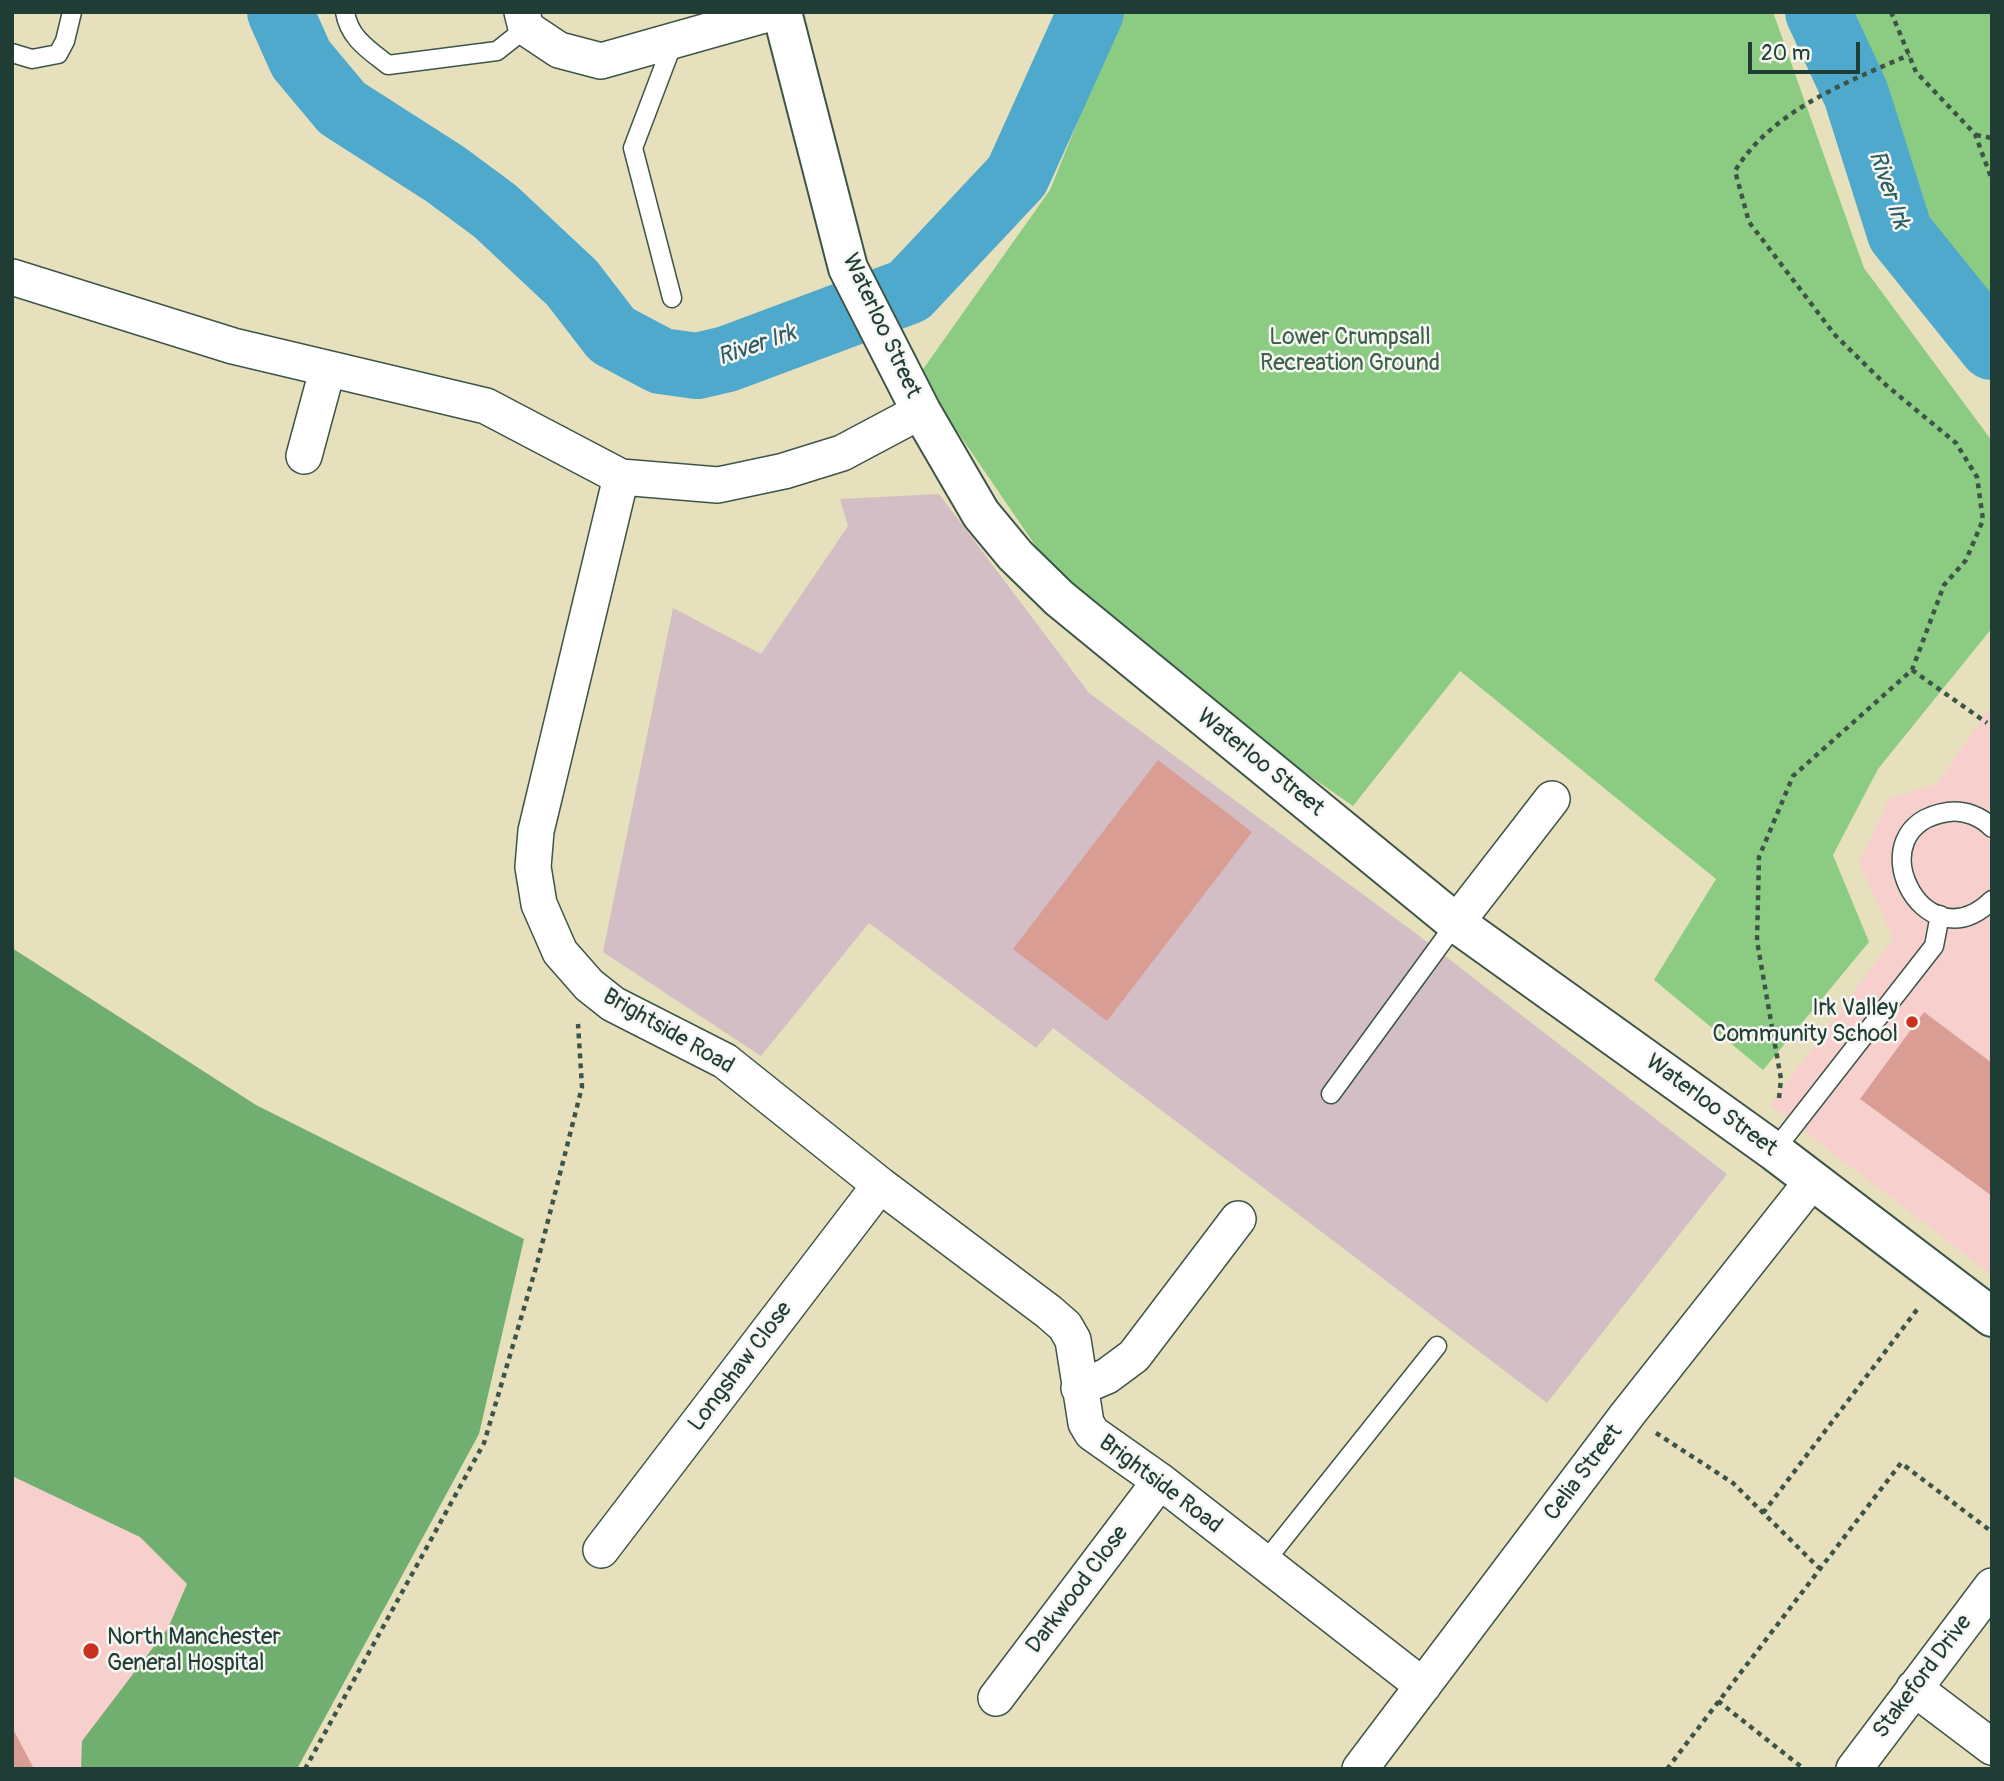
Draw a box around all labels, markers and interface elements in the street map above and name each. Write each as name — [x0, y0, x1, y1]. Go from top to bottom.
scale bar — [1752, 28, 1864, 72]
text: 20 m — [1761, 40, 1810, 67]
water label: River Irk — [1861, 147, 1915, 233]
street label: Waterloo Street — [836, 249, 926, 403]
water label: River Irk — [714, 319, 800, 373]
park label: Lower Crumpsall Recreation Ground — [1260, 324, 1440, 378]
street label: Waterloo Street — [1191, 703, 1329, 823]
street label: Brightside Road — [597, 983, 739, 1081]
place label: Irk Valley Community School — [1712, 995, 1898, 1049]
marker: Irk Valley Community School — [1904, 1014, 1920, 1030]
street label: Waterloo Street — [1640, 1049, 1782, 1163]
street label: Longshaw Close — [683, 1297, 799, 1437]
street label: Celia Street — [1539, 1420, 1629, 1526]
street label: Brightside Road — [1093, 1430, 1227, 1540]
street label: Darkwood Close — [1021, 1521, 1135, 1659]
street label: Stakeford Drive — [1868, 1610, 1978, 1744]
place label: North Manchester General Hospital — [107, 1624, 281, 1678]
marker: North Manchester General Hospital — [81, 1641, 101, 1661]

